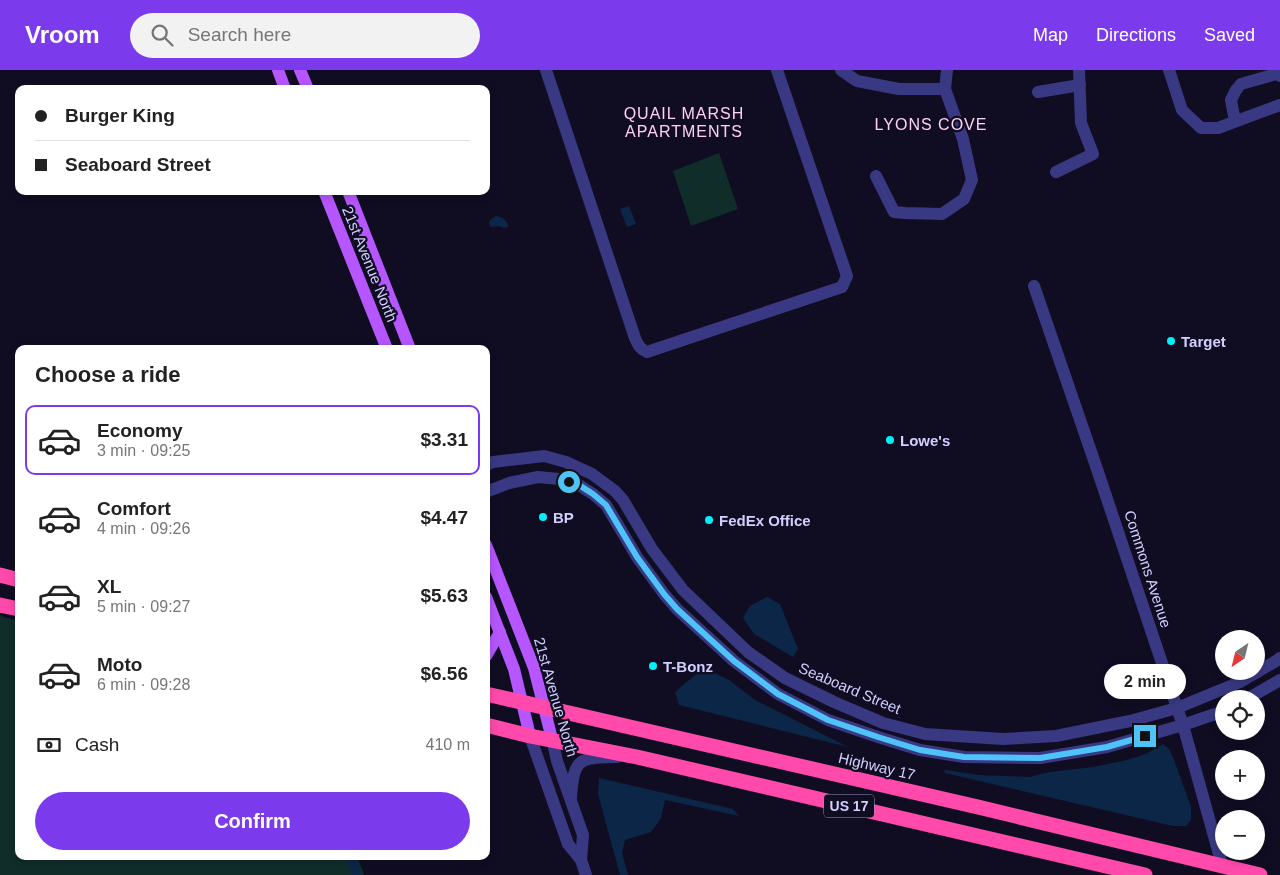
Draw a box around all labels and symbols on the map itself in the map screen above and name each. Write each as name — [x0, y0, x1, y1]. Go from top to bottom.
district label: QUAIL MARSH APARTMENTS — [624, 105, 744, 140]
district label: LYONS COVE — [875, 116, 987, 133]
street label: 21st Avenue North — [339, 204, 401, 324]
place label: Target — [1181, 333, 1226, 350]
marker: Target — [1165, 335, 1177, 347]
place label: Lowe's — [900, 432, 950, 449]
marker: Lowe's — [884, 434, 896, 446]
route start — [558, 471, 580, 493]
street label: Commons Avenue — [1121, 508, 1175, 630]
place label: BP — [553, 509, 574, 526]
marker: BP — [537, 511, 549, 523]
place label: FedEx Office — [719, 512, 811, 529]
marker: FedEx Office — [703, 514, 715, 526]
north arrow — [1215, 630, 1265, 680]
street label: 21st Avenue North — [531, 635, 581, 759]
place label: T-Bonz — [663, 658, 713, 675]
street label: Seaboard Street — [796, 659, 904, 717]
marker: T-Bonz — [647, 660, 659, 672]
callout: 2 min — [1104, 664, 1186, 698]
route end — [1134, 725, 1156, 747]
street label: Highway 17 — [837, 749, 917, 783]
road number: US 17 — [824, 794, 874, 818]

